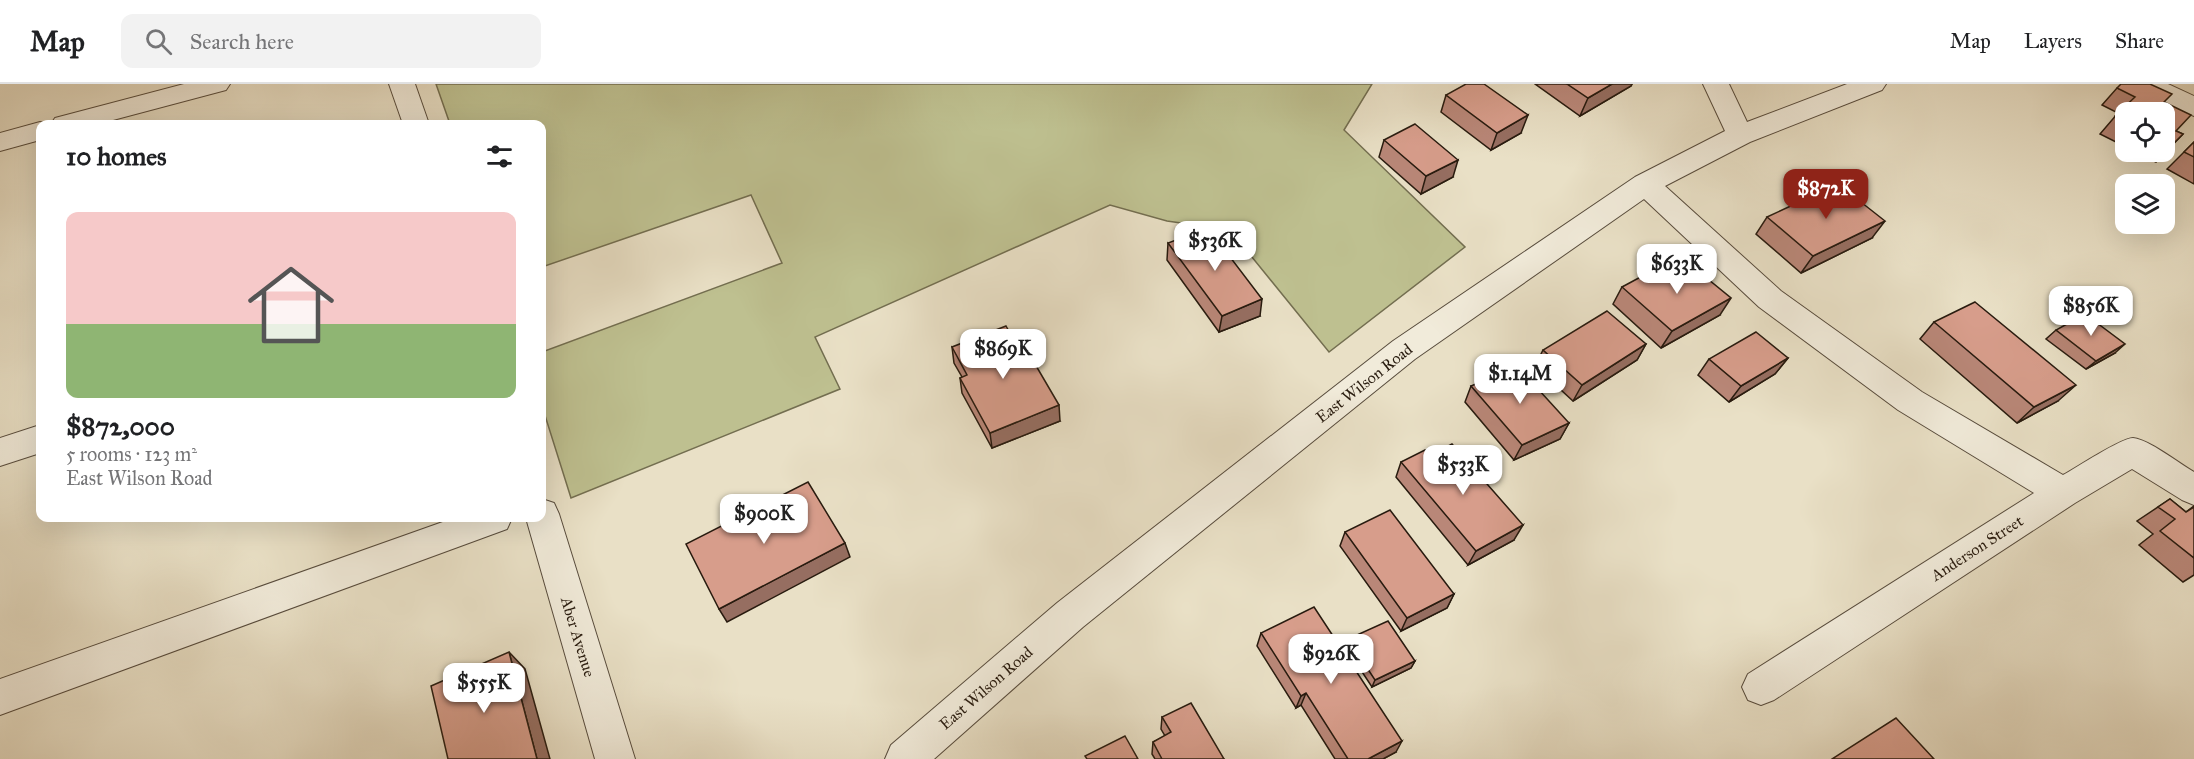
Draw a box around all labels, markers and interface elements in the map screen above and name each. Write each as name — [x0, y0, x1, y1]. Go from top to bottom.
search box — [121, 14, 541, 68]
text: Map — [30, 24, 85, 59]
icon: search — [142, 25, 175, 58]
text: Search here — [190, 28, 294, 55]
text: Map — [1950, 28, 1991, 54]
text: Layers — [2024, 28, 2082, 54]
text: Share — [2115, 28, 2164, 54]
map controls — [2115, 102, 2175, 234]
button: locate — [2115, 102, 2175, 162]
text: 10 homes — [66, 140, 167, 172]
icon: filters — [483, 140, 516, 173]
pin: $872K — [1784, 169, 1868, 220]
button: layers — [2115, 174, 2175, 234]
text: $872K — [1797, 176, 1855, 200]
pin: $536K — [1173, 221, 1257, 272]
text: $536K — [1188, 228, 1242, 252]
pin: $633K — [1635, 244, 1719, 295]
icon: home — [237, 251, 345, 359]
text: $633K — [1651, 251, 1703, 275]
pin: $856K — [2049, 286, 2133, 337]
text: $856K — [2063, 293, 2119, 317]
pin: $869K — [961, 329, 1045, 380]
text: $869K — [974, 336, 1032, 360]
street label: East Wilson Road — [1312, 339, 1416, 427]
pin: $1.14M — [1471, 354, 1569, 405]
text: $1.14M — [1488, 361, 1552, 385]
text: $872,000 — [66, 410, 175, 442]
text: 5 rooms · 123 m² — [66, 442, 197, 466]
pin: $533K — [1421, 445, 1505, 496]
text: $533K — [1437, 452, 1489, 476]
text: East Wilson Road — [66, 466, 213, 490]
pin: $900K — [722, 494, 806, 545]
text: $900K — [734, 501, 794, 525]
street label: Anderson Street — [1927, 511, 2027, 585]
street label: Aber Avenue — [557, 594, 599, 680]
pin: $926K — [1289, 634, 1373, 685]
text: $926K — [1302, 641, 1360, 665]
street label: East Wilson Road — [936, 642, 1036, 734]
pin: $555K — [442, 663, 526, 714]
text: $555K — [457, 670, 511, 694]

